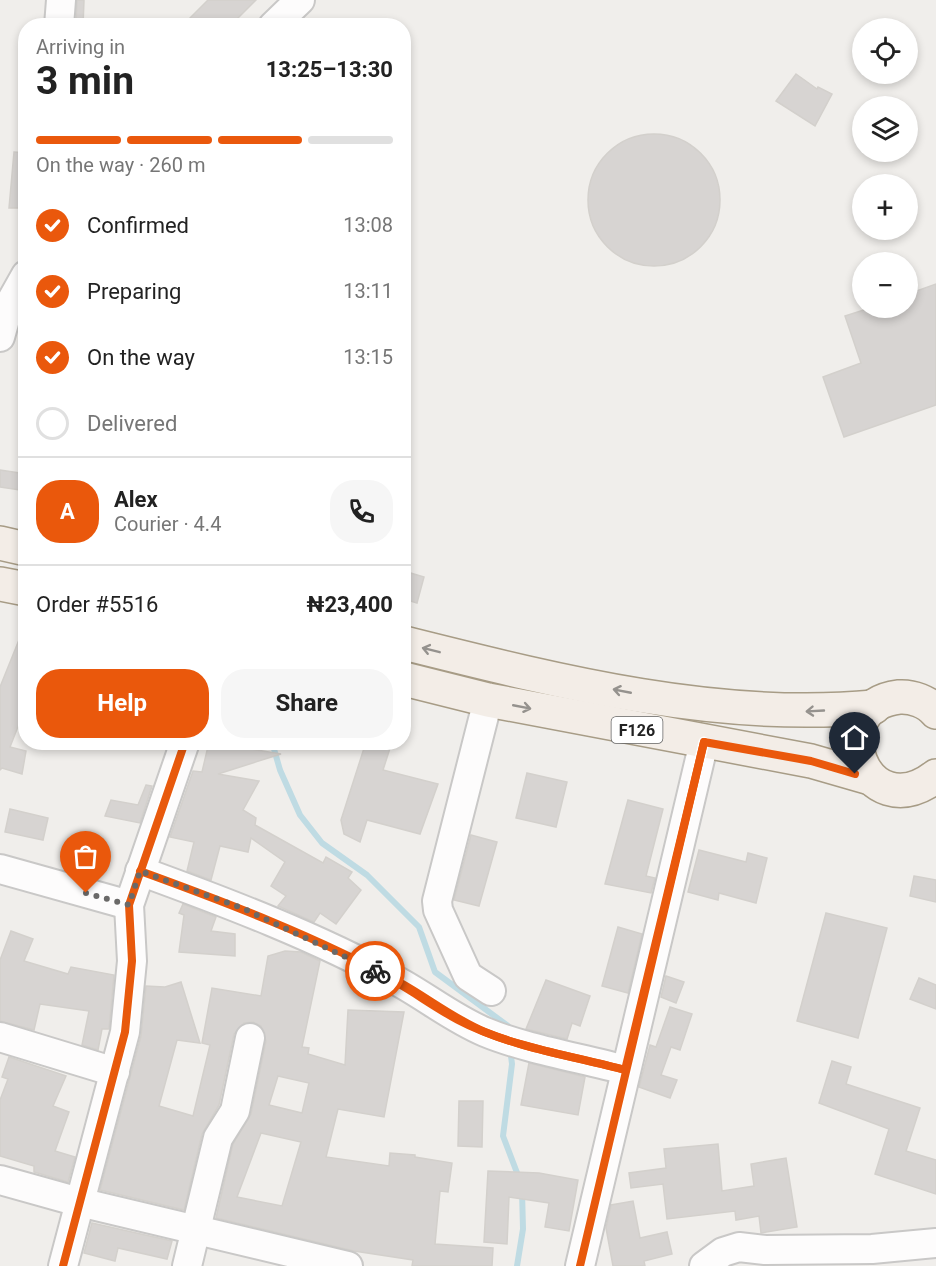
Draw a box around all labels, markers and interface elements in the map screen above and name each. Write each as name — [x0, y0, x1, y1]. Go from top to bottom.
map controls — [852, 18, 918, 318]
button: locate — [852, 18, 918, 84]
text: Arriving in — [36, 35, 125, 59]
text: 13:25–13:30 — [266, 57, 393, 82]
text: 3 min — [36, 58, 134, 104]
button: layers — [852, 96, 918, 162]
text: On the way · 260 m — [36, 153, 205, 177]
button: + — [852, 174, 918, 240]
icon: check — [36, 209, 69, 242]
text: Confirmed — [87, 213, 189, 238]
text: 13:08 — [343, 213, 393, 237]
button: − — [852, 252, 918, 318]
icon: check — [36, 275, 69, 308]
text: Preparing — [87, 279, 181, 304]
text: 13:11 — [343, 279, 393, 303]
icon: check — [36, 341, 69, 374]
text: On the way — [87, 345, 195, 370]
text: 13:15 — [343, 345, 393, 369]
text: Delivered — [87, 411, 177, 436]
button: phone — [330, 480, 393, 543]
text: Alex — [114, 487, 158, 512]
text: A — [60, 499, 75, 524]
text: Courier · 4.4 — [114, 512, 221, 536]
text: Order #5516 — [36, 592, 158, 617]
text: ₦23,400 — [307, 592, 393, 617]
one-way arrow — [422, 643, 441, 655]
button: Help — [36, 669, 209, 738]
button: Share — [221, 669, 393, 738]
one-way arrow — [613, 685, 632, 696]
one-way arrow — [511, 702, 531, 713]
one-way arrow — [806, 706, 826, 717]
pin — [829, 712, 880, 774]
road number: F126 — [612, 717, 662, 743]
icon: home — [838, 721, 871, 754]
pin — [60, 831, 111, 893]
icon: bag — [69, 840, 102, 873]
courier — [345, 941, 405, 1001]
icon: bike — [359, 955, 392, 988]

